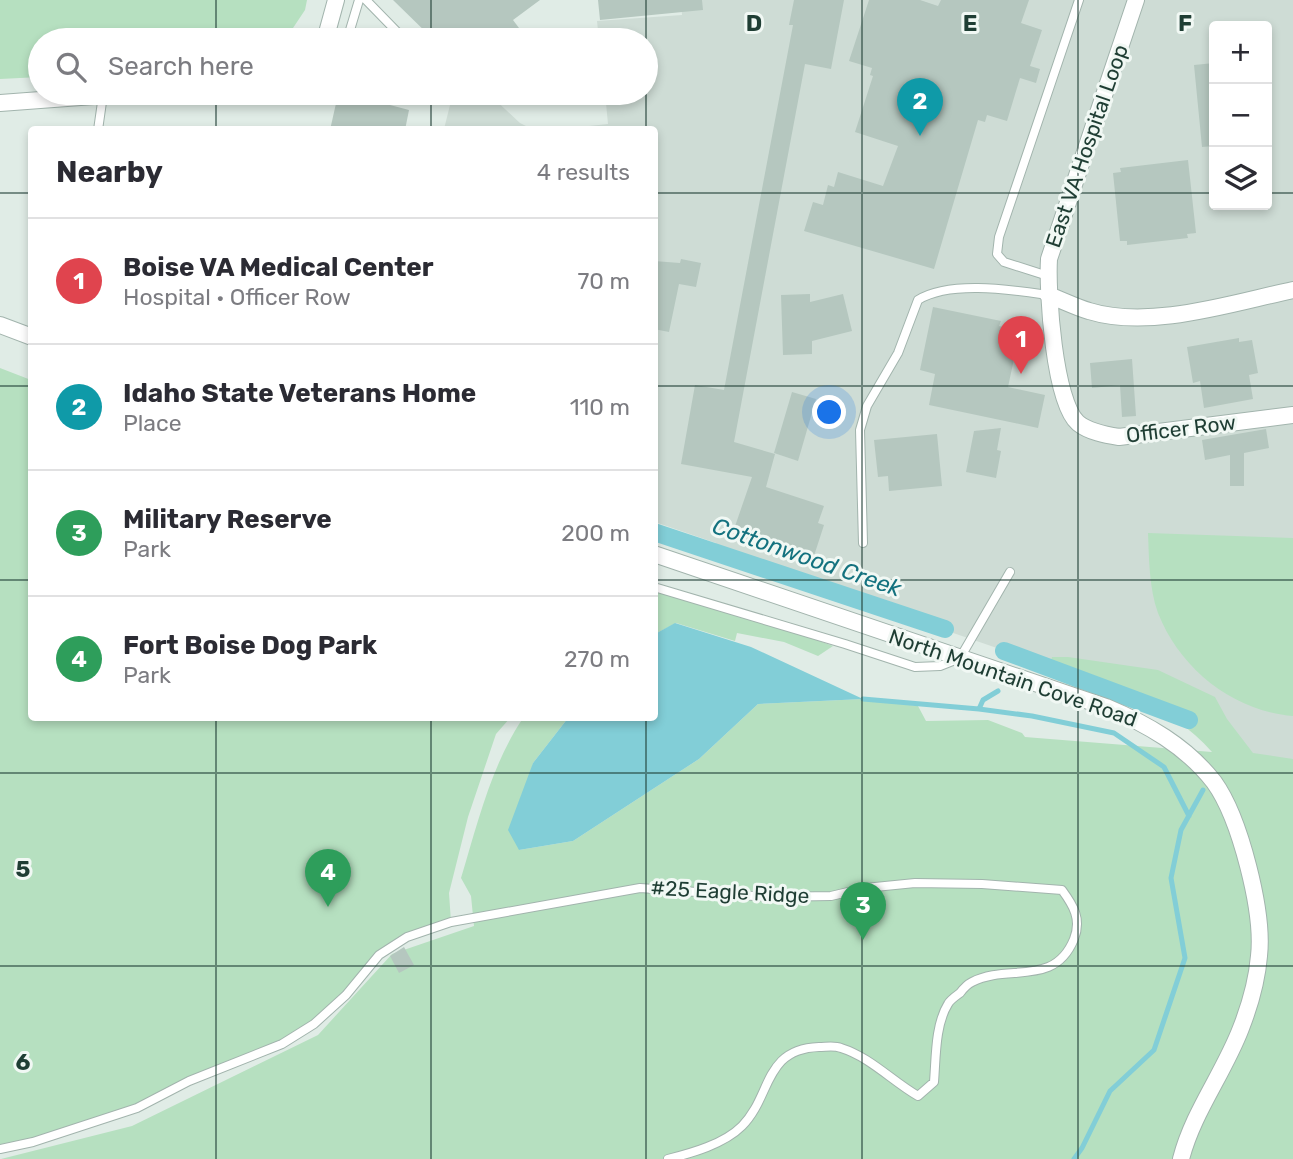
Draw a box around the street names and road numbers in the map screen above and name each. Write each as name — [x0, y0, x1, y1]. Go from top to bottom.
street label: East VA Hospital Loop — [1040, 41, 1133, 251]
street label: Officer Row — [1125, 409, 1237, 448]
street label: North Mountain Cove Road — [886, 623, 1141, 732]
street label: #25 Eagle Ridge — [650, 875, 810, 908]

